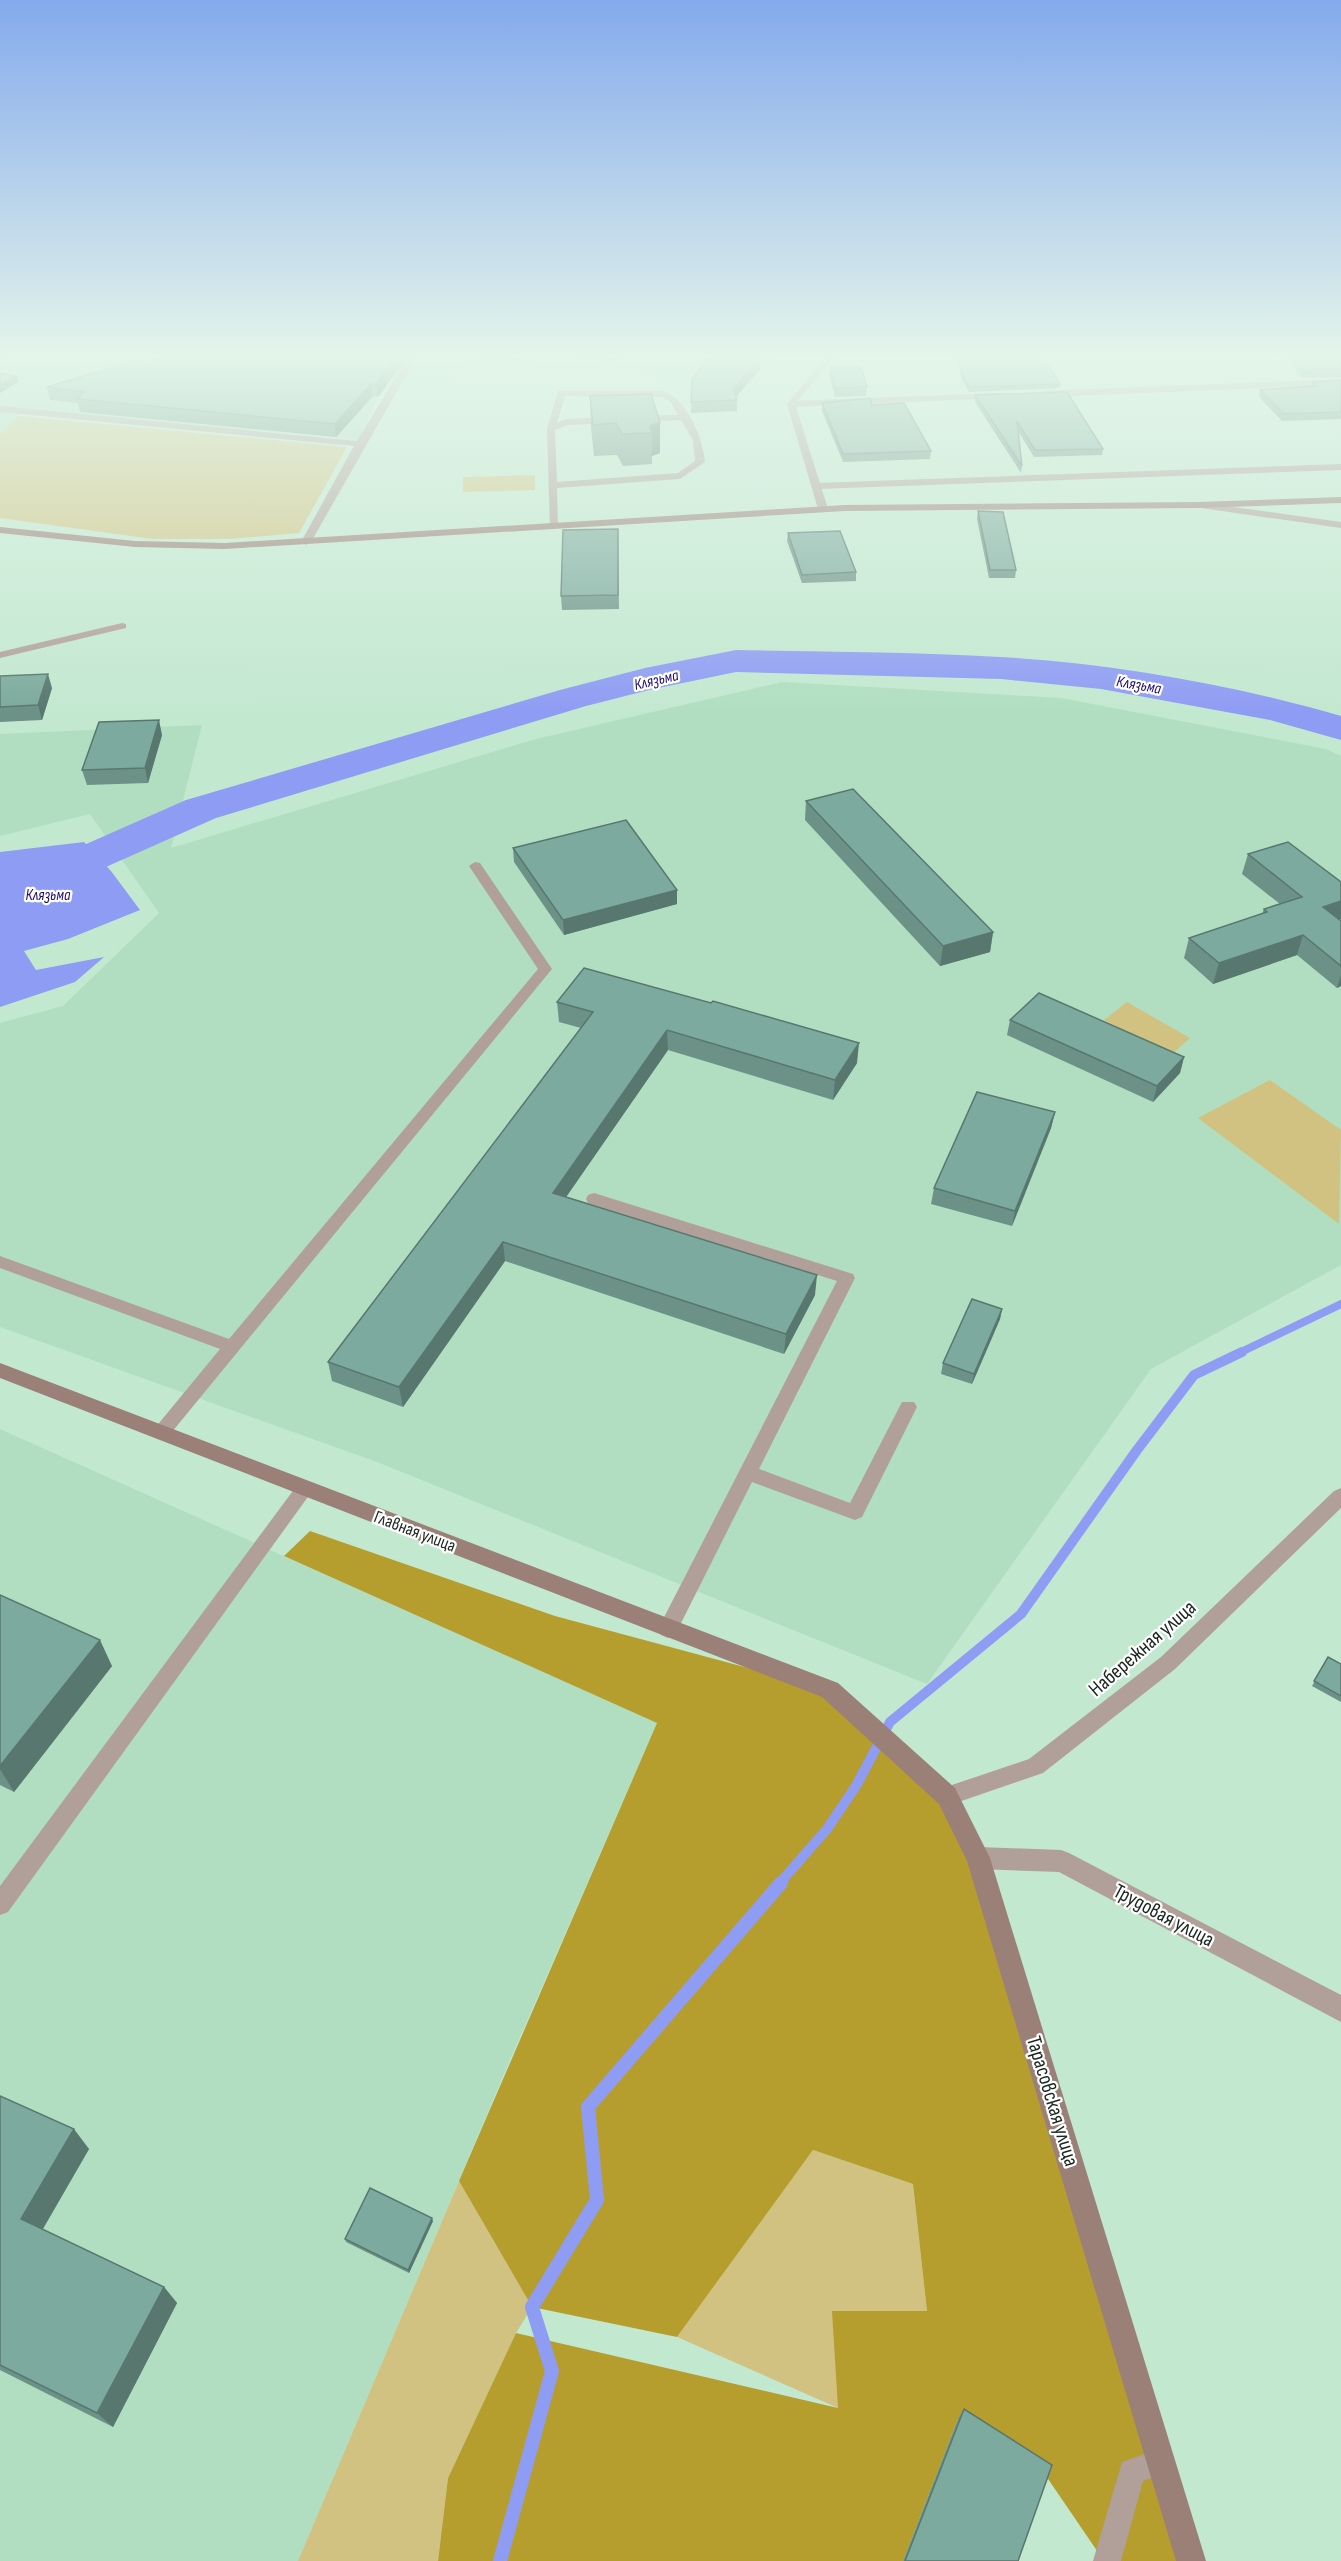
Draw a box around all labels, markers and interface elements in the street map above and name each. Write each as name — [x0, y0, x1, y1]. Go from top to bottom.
water label: Клязьма — [632, 666, 681, 695]
water label: Клязьма — [1115, 672, 1163, 699]
water label: Клязьма — [26, 886, 71, 905]
street label: Главная улица — [371, 1506, 459, 1557]
street label: Набережная улица — [1084, 1595, 1201, 1702]
street label: Трудовая улица — [1109, 1879, 1218, 1952]
street label: Тарасовская улица — [1021, 2033, 1084, 2169]

